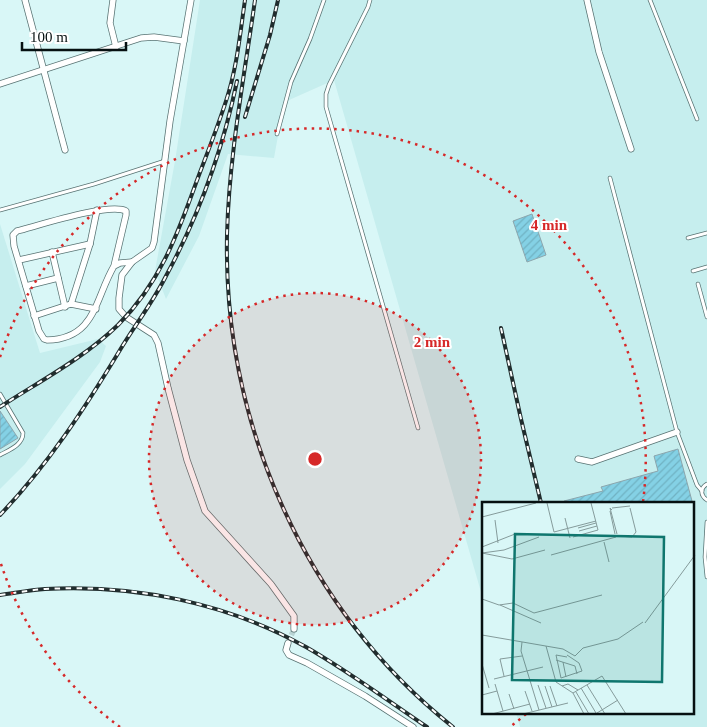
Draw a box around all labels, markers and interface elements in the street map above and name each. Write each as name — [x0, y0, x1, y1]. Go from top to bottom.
scale bar — [22, 20, 126, 52]
text: 100 m — [30, 29, 68, 45]
text: 4 min — [531, 217, 568, 233]
text: 2 min — [414, 334, 451, 350]
centre of rings — [306, 450, 324, 468]
inset map — [482, 502, 694, 714]

